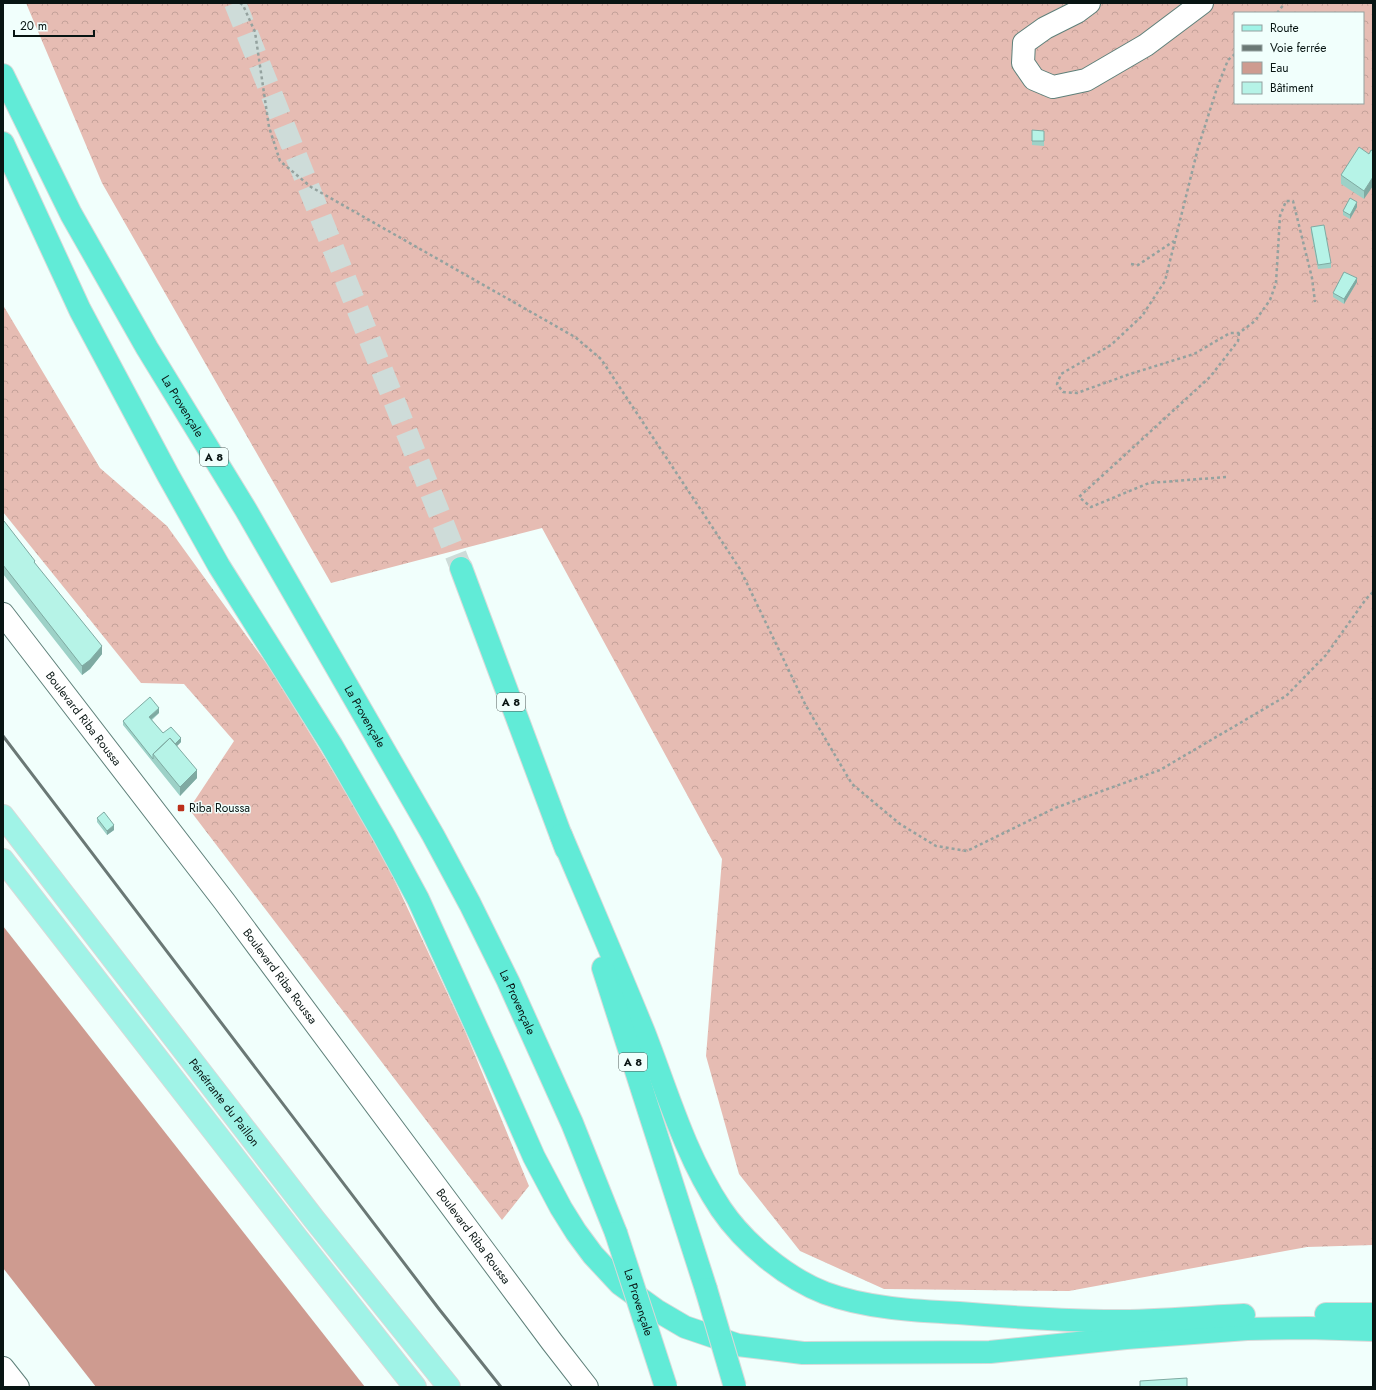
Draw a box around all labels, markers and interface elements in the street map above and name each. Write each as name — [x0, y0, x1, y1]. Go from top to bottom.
scale bar — [14, 12, 94, 38]
legend — [1234, 12, 1364, 104]
text: 20 m — [20, 17, 47, 35]
text: Route — [1270, 19, 1299, 37]
text: Voie ferrée — [1270, 39, 1326, 57]
text: Eau — [1270, 59, 1289, 77]
text: Bâtiment — [1270, 79, 1313, 97]
street label: La Provençale — [157, 372, 208, 441]
road number: A 8 — [200, 448, 228, 466]
street label: Boulevard Riba Roussa — [41, 667, 126, 770]
street label: La Provençale — [340, 682, 390, 751]
road number: A 8 — [497, 693, 525, 711]
place label: Riba Roussa — [189, 799, 250, 817]
marker: Riba Roussa — [176, 803, 186, 813]
street label: Boulevard Riba Roussa — [238, 925, 322, 1028]
street label: La Provençale — [495, 967, 540, 1038]
road number: A 8 — [619, 1053, 647, 1071]
street label: Pénétrante du Paillon — [184, 1055, 264, 1150]
street label: Boulevard Riba Roussa — [432, 1185, 515, 1288]
street label: La Provençale — [619, 1267, 658, 1338]

